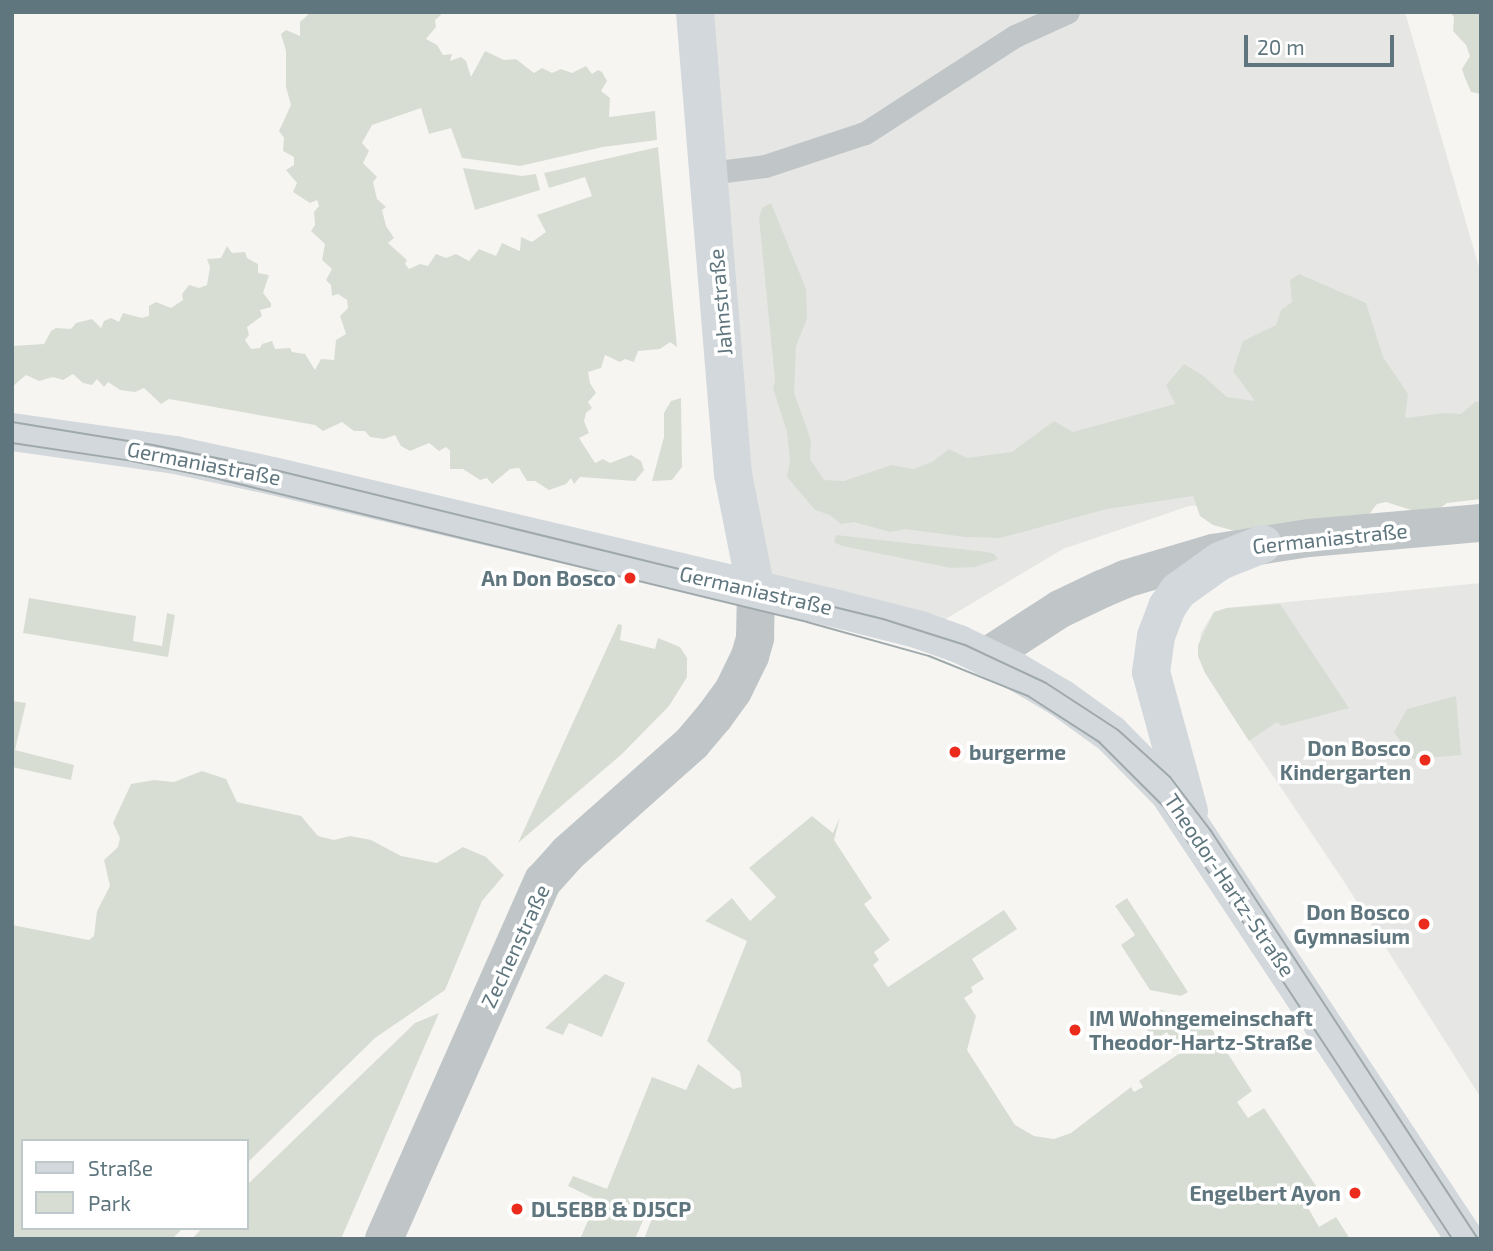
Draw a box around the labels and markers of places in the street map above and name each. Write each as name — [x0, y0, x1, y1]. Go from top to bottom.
place label: An Don Bosco — [481, 565, 616, 591]
marker: An Don Bosco — [622, 570, 638, 586]
place label: Don Bosco Kindergarten — [1280, 735, 1411, 785]
place label: burgerme — [969, 739, 1066, 765]
marker: burgerme — [947, 744, 963, 760]
marker: Don Bosco Kindergarten — [1417, 752, 1433, 768]
place label: Don Bosco Gymnasium — [1294, 899, 1410, 949]
marker: Don Bosco Gymnasium — [1416, 916, 1432, 932]
place label: IM Wohngemeinschaft Theodor-Hartz-Straße — [1089, 1005, 1313, 1055]
marker: IM Wohngemeinschaft Theodor-Hartz-Straße — [1067, 1022, 1083, 1038]
place label: Engelbert Ayon — [1189, 1180, 1341, 1206]
marker: Engelbert Ayon — [1347, 1185, 1363, 1201]
place label: DL5EBB & DJ5CP — [531, 1196, 691, 1222]
marker: DL5EBB & DJ5CP — [509, 1201, 525, 1217]

